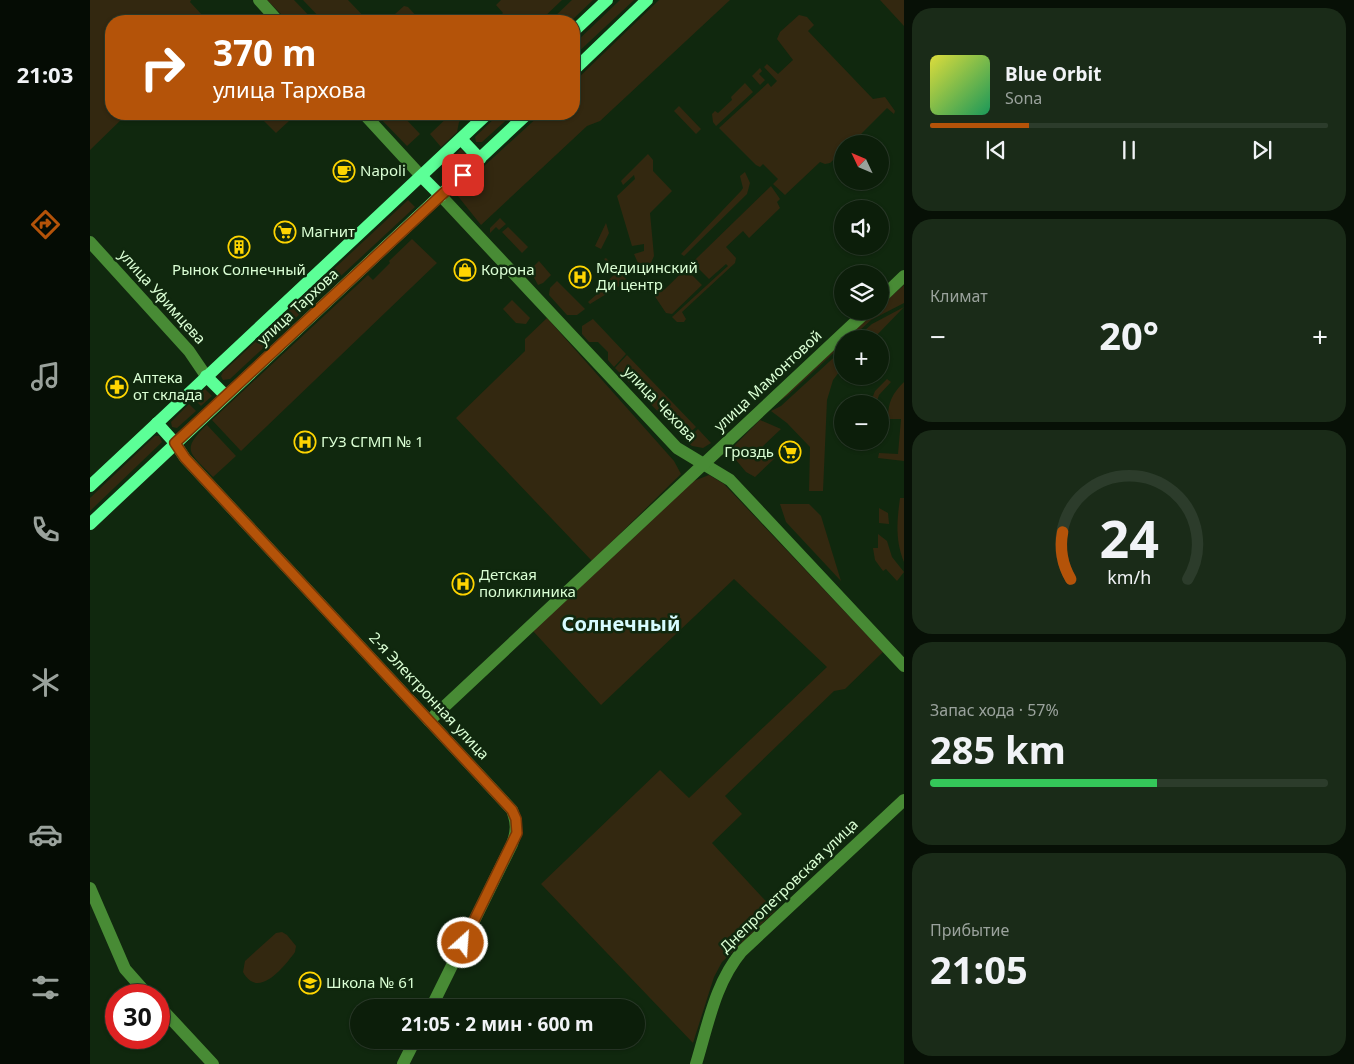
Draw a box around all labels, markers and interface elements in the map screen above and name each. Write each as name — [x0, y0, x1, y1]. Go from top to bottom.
text: 370 m — [213, 29, 316, 76]
icon: right — [130, 35, 195, 100]
text: 21:03 — [17, 59, 73, 89]
text: Blue Orbit — [1005, 61, 1101, 87]
text: улица Тархова — [213, 74, 366, 104]
text: Sona — [1005, 87, 1042, 109]
north arrow — [834, 135, 889, 190]
map controls — [834, 135, 889, 450]
icon: previous — [982, 136, 1010, 164]
icon: pause — [1115, 136, 1143, 164]
icon: next — [1248, 136, 1276, 164]
pin — [442, 154, 484, 196]
cafe icon: Napoli — [332, 159, 356, 183]
place label: Napoli — [360, 160, 406, 180]
icon: arrive — [449, 161, 477, 189]
button: sound — [834, 200, 889, 255]
icon: directions — [28, 207, 63, 242]
supermarket icon: Магнит — [273, 220, 297, 244]
place label: Магнит — [301, 221, 355, 241]
building icon: Рынок Солнечный — [227, 235, 251, 259]
street label: улица Уфимцева — [115, 245, 211, 348]
place label: Медицинский Ди центр — [596, 257, 698, 294]
shop icon: Корона — [453, 258, 477, 282]
place label: Рынок Солнечный — [172, 259, 306, 279]
place label: Корона — [481, 259, 535, 279]
street label: улица Тархова — [252, 263, 342, 349]
hospital icon: Медицинский Ди центр — [568, 265, 592, 289]
button: layers — [834, 265, 889, 320]
text: Климат — [930, 285, 988, 307]
text: 20° — [1099, 309, 1159, 361]
text: − — [930, 317, 946, 355]
text: + — [1312, 317, 1328, 355]
street label: улица Мамонтовой — [709, 325, 825, 435]
button: + — [834, 330, 889, 385]
icon: music — [28, 359, 63, 394]
street label: улица Чехова — [620, 361, 702, 445]
place label: Аптека от склада — [133, 367, 203, 404]
pharmacy icon: Аптека от склада — [105, 375, 129, 399]
button: − — [834, 395, 889, 450]
hospital icon: ГУЗ СГМП № 1 — [293, 430, 317, 454]
place label: ГУЗ СГМП № 1 — [321, 431, 424, 451]
supermarket icon: Гроздь — [778, 440, 802, 464]
place label: Гроздь — [724, 441, 774, 461]
text: 24 — [1099, 502, 1159, 573]
icon: phone — [28, 512, 63, 547]
place label: Детская поликлиника — [479, 564, 576, 601]
text: km/h — [1107, 565, 1151, 589]
hospital icon: Детская поликлиника — [451, 572, 475, 596]
district label: Солнечный — [562, 610, 680, 637]
street label: 2-я Электронная улица — [365, 627, 494, 763]
icon: climate — [28, 665, 63, 700]
text: Запас хода · 57% — [930, 699, 1059, 721]
text: 285 km — [930, 723, 1066, 775]
street label: Днепропетровская улица — [715, 814, 862, 957]
icon: car — [28, 817, 63, 852]
position arrow — [436, 916, 488, 968]
text: Прибытие — [930, 919, 1009, 941]
text: 21:05 — [930, 943, 1028, 995]
icon: filters — [28, 970, 63, 1005]
school or university icon: Школа № 61 — [298, 971, 322, 995]
place label: Школа № 61 — [326, 972, 416, 992]
speed limit sign: 30 — [105, 984, 170, 1049]
text: 21:05 · 2 мин · 600 m — [401, 1011, 594, 1037]

